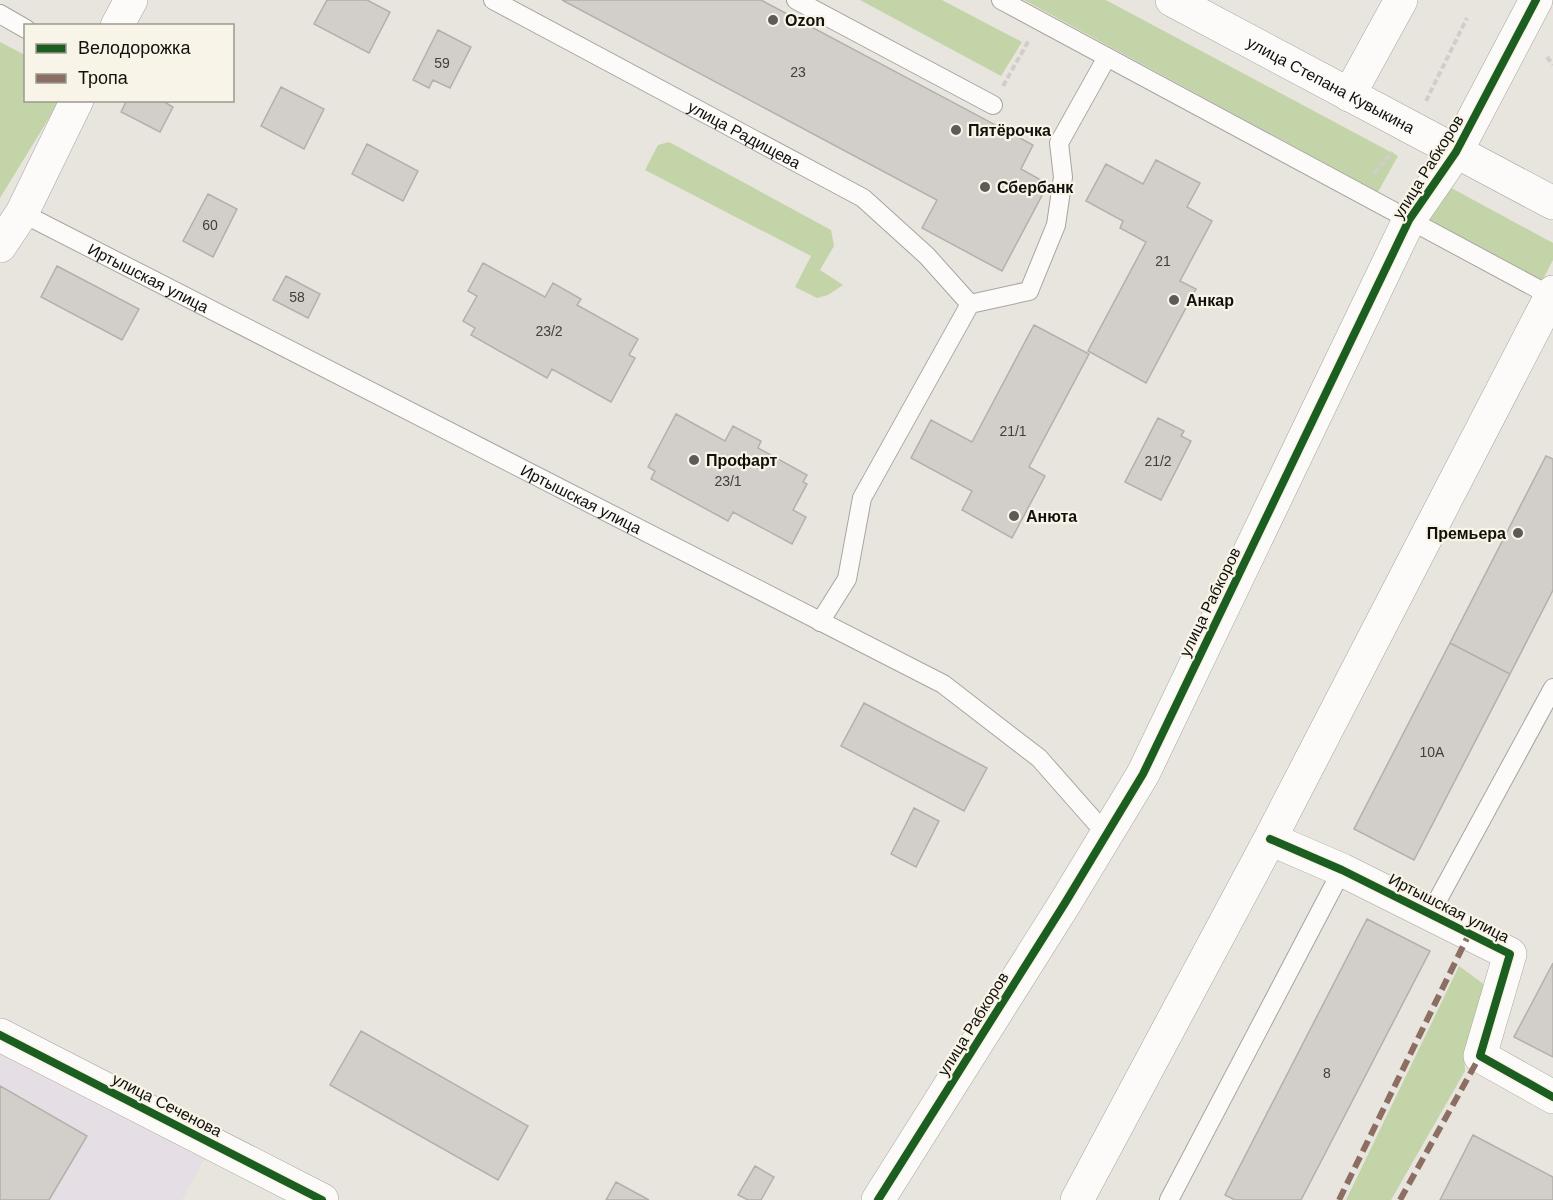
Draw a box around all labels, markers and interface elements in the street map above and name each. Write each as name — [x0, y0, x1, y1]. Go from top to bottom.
place label: Ozon — [785, 12, 825, 29]
marker: Ozon — [766, 13, 780, 27]
legend — [24, 24, 234, 102]
street label: улица Степана Кувыкина — [1244, 33, 1417, 136]
text: Велодорожка — [78, 38, 191, 58]
house number: 59 — [434, 55, 450, 71]
house number: 23 — [790, 64, 806, 80]
text: Тропа — [78, 68, 129, 88]
street label: улица Радищева — [685, 98, 803, 171]
street label: улица Рабкоров — [1389, 112, 1467, 222]
place label: Пятёрочка — [968, 122, 1051, 139]
marker: Пятёрочка — [949, 123, 963, 137]
place label: Сбербанк — [997, 179, 1074, 196]
marker: Сбербанк — [978, 180, 992, 194]
house number: 60 — [202, 217, 218, 233]
street label: Иртышская улица — [85, 240, 212, 316]
house number: 21 — [1155, 253, 1171, 269]
house number: 58 — [289, 289, 305, 305]
place label: Анкар — [1186, 292, 1234, 309]
marker: Анкар — [1167, 293, 1181, 307]
house number: 23/2 — [535, 323, 563, 339]
house number: 21/1 — [999, 423, 1027, 439]
place label: Профарт — [706, 452, 778, 469]
marker: Профарт — [687, 453, 701, 467]
house number: 21/2 — [1144, 453, 1172, 469]
street label: Иртышская улица — [518, 461, 644, 537]
house number: 23/1 — [714, 473, 742, 489]
place label: Анюта — [1026, 508, 1077, 525]
marker: Анюта — [1007, 509, 1021, 523]
place label: Премьера — [1427, 525, 1506, 542]
marker: Премьера — [1511, 526, 1525, 540]
street label: улица Рабкоров — [1176, 545, 1244, 659]
house number: 10А — [1420, 744, 1445, 760]
street label: Иртышская улица — [1386, 870, 1512, 946]
street label: улица Рабкоров — [934, 969, 1012, 1079]
house number: 8 — [1323, 1065, 1331, 1081]
street label: улица Сеченова — [109, 1070, 225, 1140]

